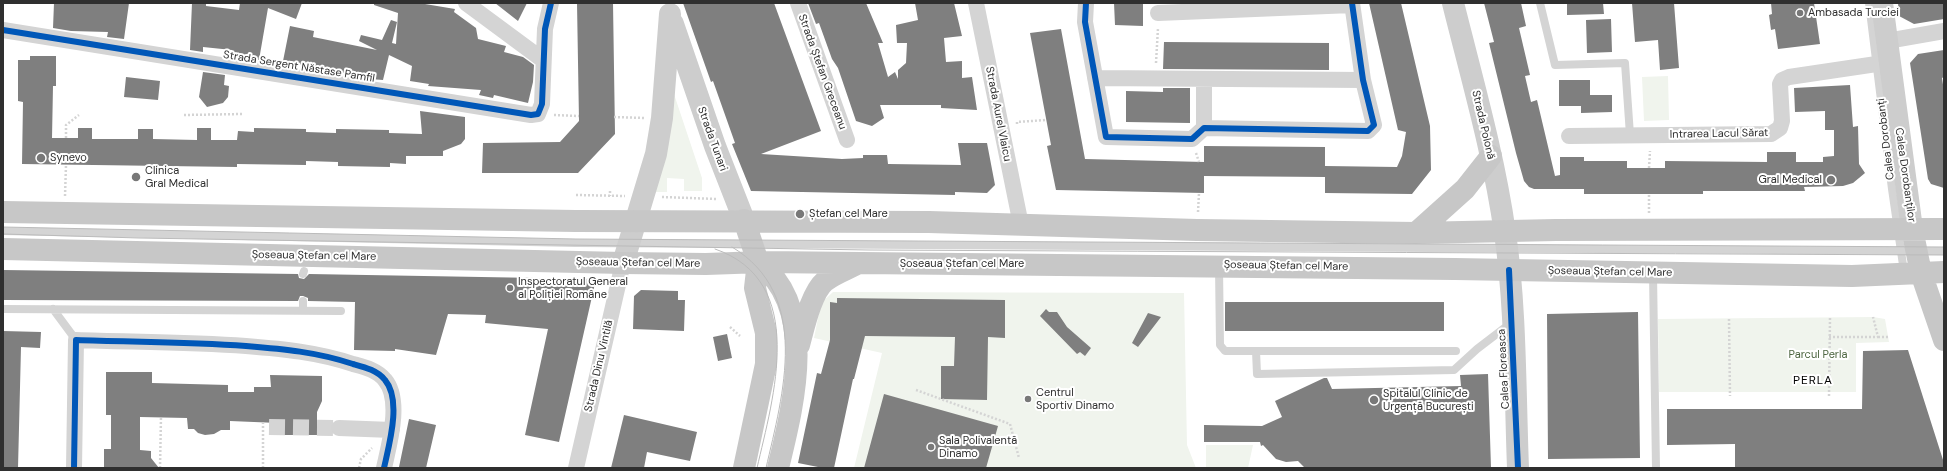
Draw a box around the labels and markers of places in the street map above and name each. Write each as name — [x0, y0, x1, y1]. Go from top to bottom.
place label: Ambasada Turciei — [1808, 6, 1899, 20]
marker: Ambasada Turciei — [1795, 8, 1805, 18]
place label: Synevo — [50, 151, 87, 165]
marker: Synevo — [35, 152, 47, 164]
place label: Clinica Gral Medical — [145, 164, 209, 190]
marker: Clinica Gral Medical — [130, 171, 142, 183]
place label: Gral Medical — [1758, 173, 1822, 187]
marker: Gral Medical — [1825, 174, 1837, 186]
place label: Ștefan cel Mare — [809, 207, 888, 221]
marker: Ștefan cel Mare — [794, 208, 806, 220]
place label: Inspectoratul General al Poliției Române — [518, 275, 628, 301]
marker: Inspectoratul General al Poliției Române — [505, 283, 515, 293]
place label: Centrul Sportiv Dinamo — [1036, 386, 1114, 412]
place label: Spitalul Clinic de Urgență București — [1383, 387, 1474, 413]
marker: Centrul Sportiv Dinamo — [1023, 394, 1033, 404]
marker: Spitalul Clinic de Urgență București — [1368, 394, 1380, 406]
place label: Sala Polivalentă Dinamo — [939, 434, 1017, 460]
marker: Sala Polivalentă Dinamo — [926, 442, 936, 452]

